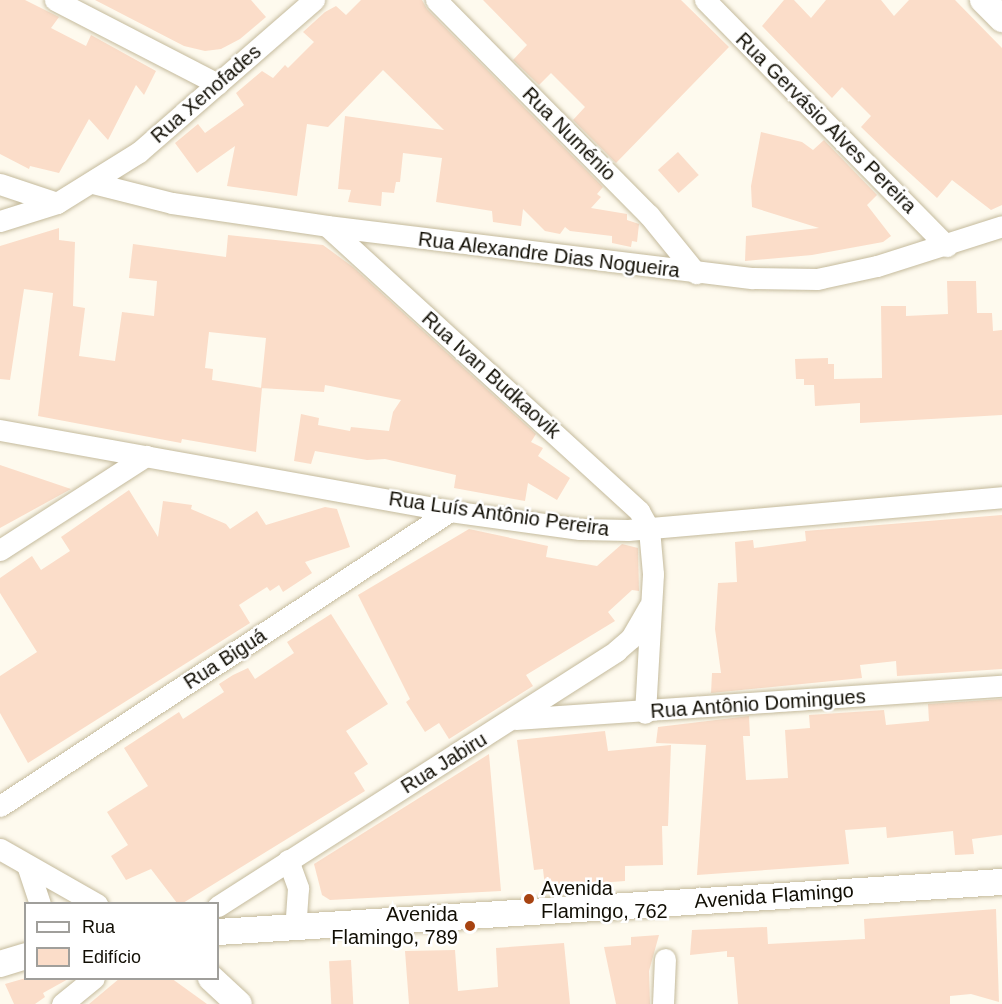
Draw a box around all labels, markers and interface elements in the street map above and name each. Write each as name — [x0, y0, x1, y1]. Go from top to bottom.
street label: Rua Gervásio Alves Pereira — [730, 27, 922, 219]
street label: Rua Xenofades — [146, 40, 266, 148]
street label: Rua Numénio — [517, 82, 621, 186]
street label: Rua Alexandre Dias Nogueira — [416, 227, 682, 283]
street label: Rua Ivan Budkaovik — [417, 307, 565, 443]
street label: Rua Luís Antônio Pereira — [387, 487, 611, 541]
street label: Rua Biguá — [179, 624, 271, 694]
street label: Rua Antônio Domingues — [649, 684, 867, 724]
street label: Rua Jabiru — [397, 727, 491, 799]
place label: Avenida Flamingo, 762 — [541, 876, 668, 923]
street label: Avenida Flamingo — [693, 878, 855, 914]
marker: Avenida Flamingo, 762 — [522, 892, 536, 906]
legend — [24, 902, 219, 980]
place label: Avenida Flamingo, 789 — [331, 903, 458, 950]
text: Rua — [82, 917, 115, 937]
marker: Avenida Flamingo, 789 — [463, 919, 477, 933]
text: Edifício — [82, 947, 141, 967]

